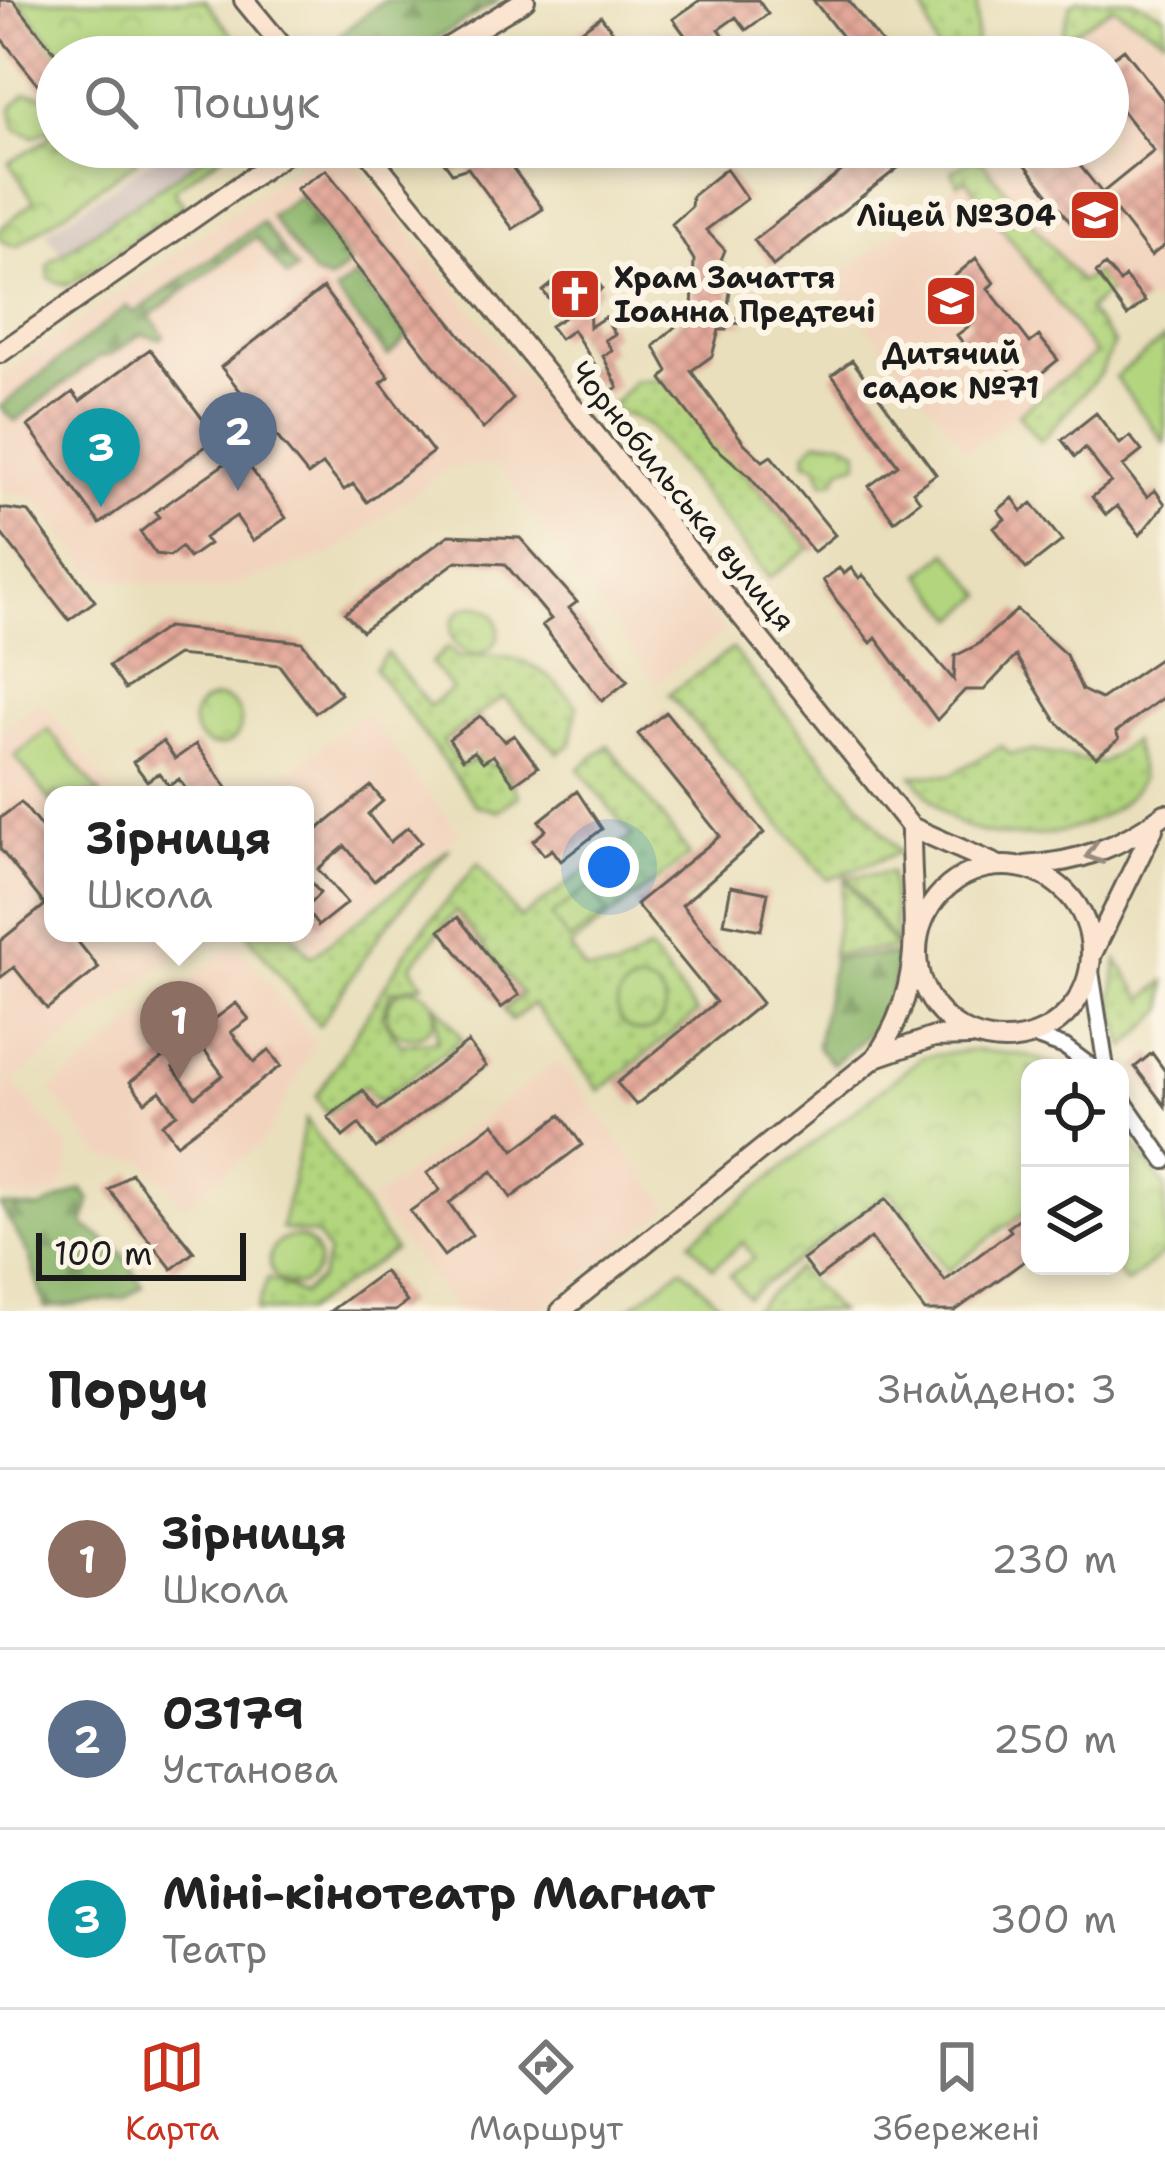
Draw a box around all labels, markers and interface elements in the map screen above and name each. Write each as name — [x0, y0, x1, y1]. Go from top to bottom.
search box — [36, 36, 1129, 168]
icon: search — [78, 69, 144, 135]
text: Пошук — [174, 72, 320, 132]
school or university icon: Ліцей №304 — [1067, 187, 1123, 243]
place label: Ліцей №304 — [856, 195, 1056, 236]
place label: Храм Зачаття Іоанна Предтечі — [614, 257, 875, 332]
church icon: Храм Зачаття Іоанна Предтечі — [547, 266, 603, 322]
school or university icon: Дитячий садок №71 — [923, 273, 979, 329]
place label: Дитячий садок №71 — [863, 333, 1039, 408]
street label: Чорнобильська вулиця — [561, 352, 805, 640]
pin: 2 — [199, 392, 277, 491]
pin: 3 — [62, 408, 140, 507]
popup — [44, 786, 314, 942]
text: Зірниця — [87, 808, 271, 868]
your location — [579, 837, 639, 897]
one-way arrow — [1084, 840, 1105, 865]
text: Школа — [87, 868, 213, 920]
pin: 1 — [140, 981, 218, 1080]
map controls — [1021, 1059, 1129, 1275]
button: locate — [1021, 1059, 1129, 1167]
button: layers — [1021, 1167, 1129, 1275]
scale bar — [36, 1227, 246, 1280]
text: 100 m — [54, 1231, 153, 1276]
text: Поруч — [48, 1355, 208, 1423]
text: Знайдено: 3 — [878, 1363, 1117, 1415]
text: Зірниця — [162, 1503, 347, 1563]
text: 1 — [78, 1533, 96, 1585]
text: 230 m — [991, 1533, 1117, 1585]
text: Школа — [162, 1563, 288, 1615]
text: 03179 — [162, 1683, 304, 1743]
text: 2 — [73, 1713, 101, 1765]
text: 250 m — [993, 1713, 1117, 1765]
text: Установа — [162, 1743, 338, 1795]
text: Міні-кінотеатр Магнат — [162, 1863, 715, 1923]
text: 3 — [73, 1893, 101, 1945]
text: 300 m — [989, 1893, 1117, 1945]
text: Театр — [162, 1923, 267, 1975]
tab: Карта — [125, 2034, 219, 2151]
tab: Маршрут — [469, 2034, 623, 2151]
tab: Збережені — [873, 2034, 1040, 2151]

